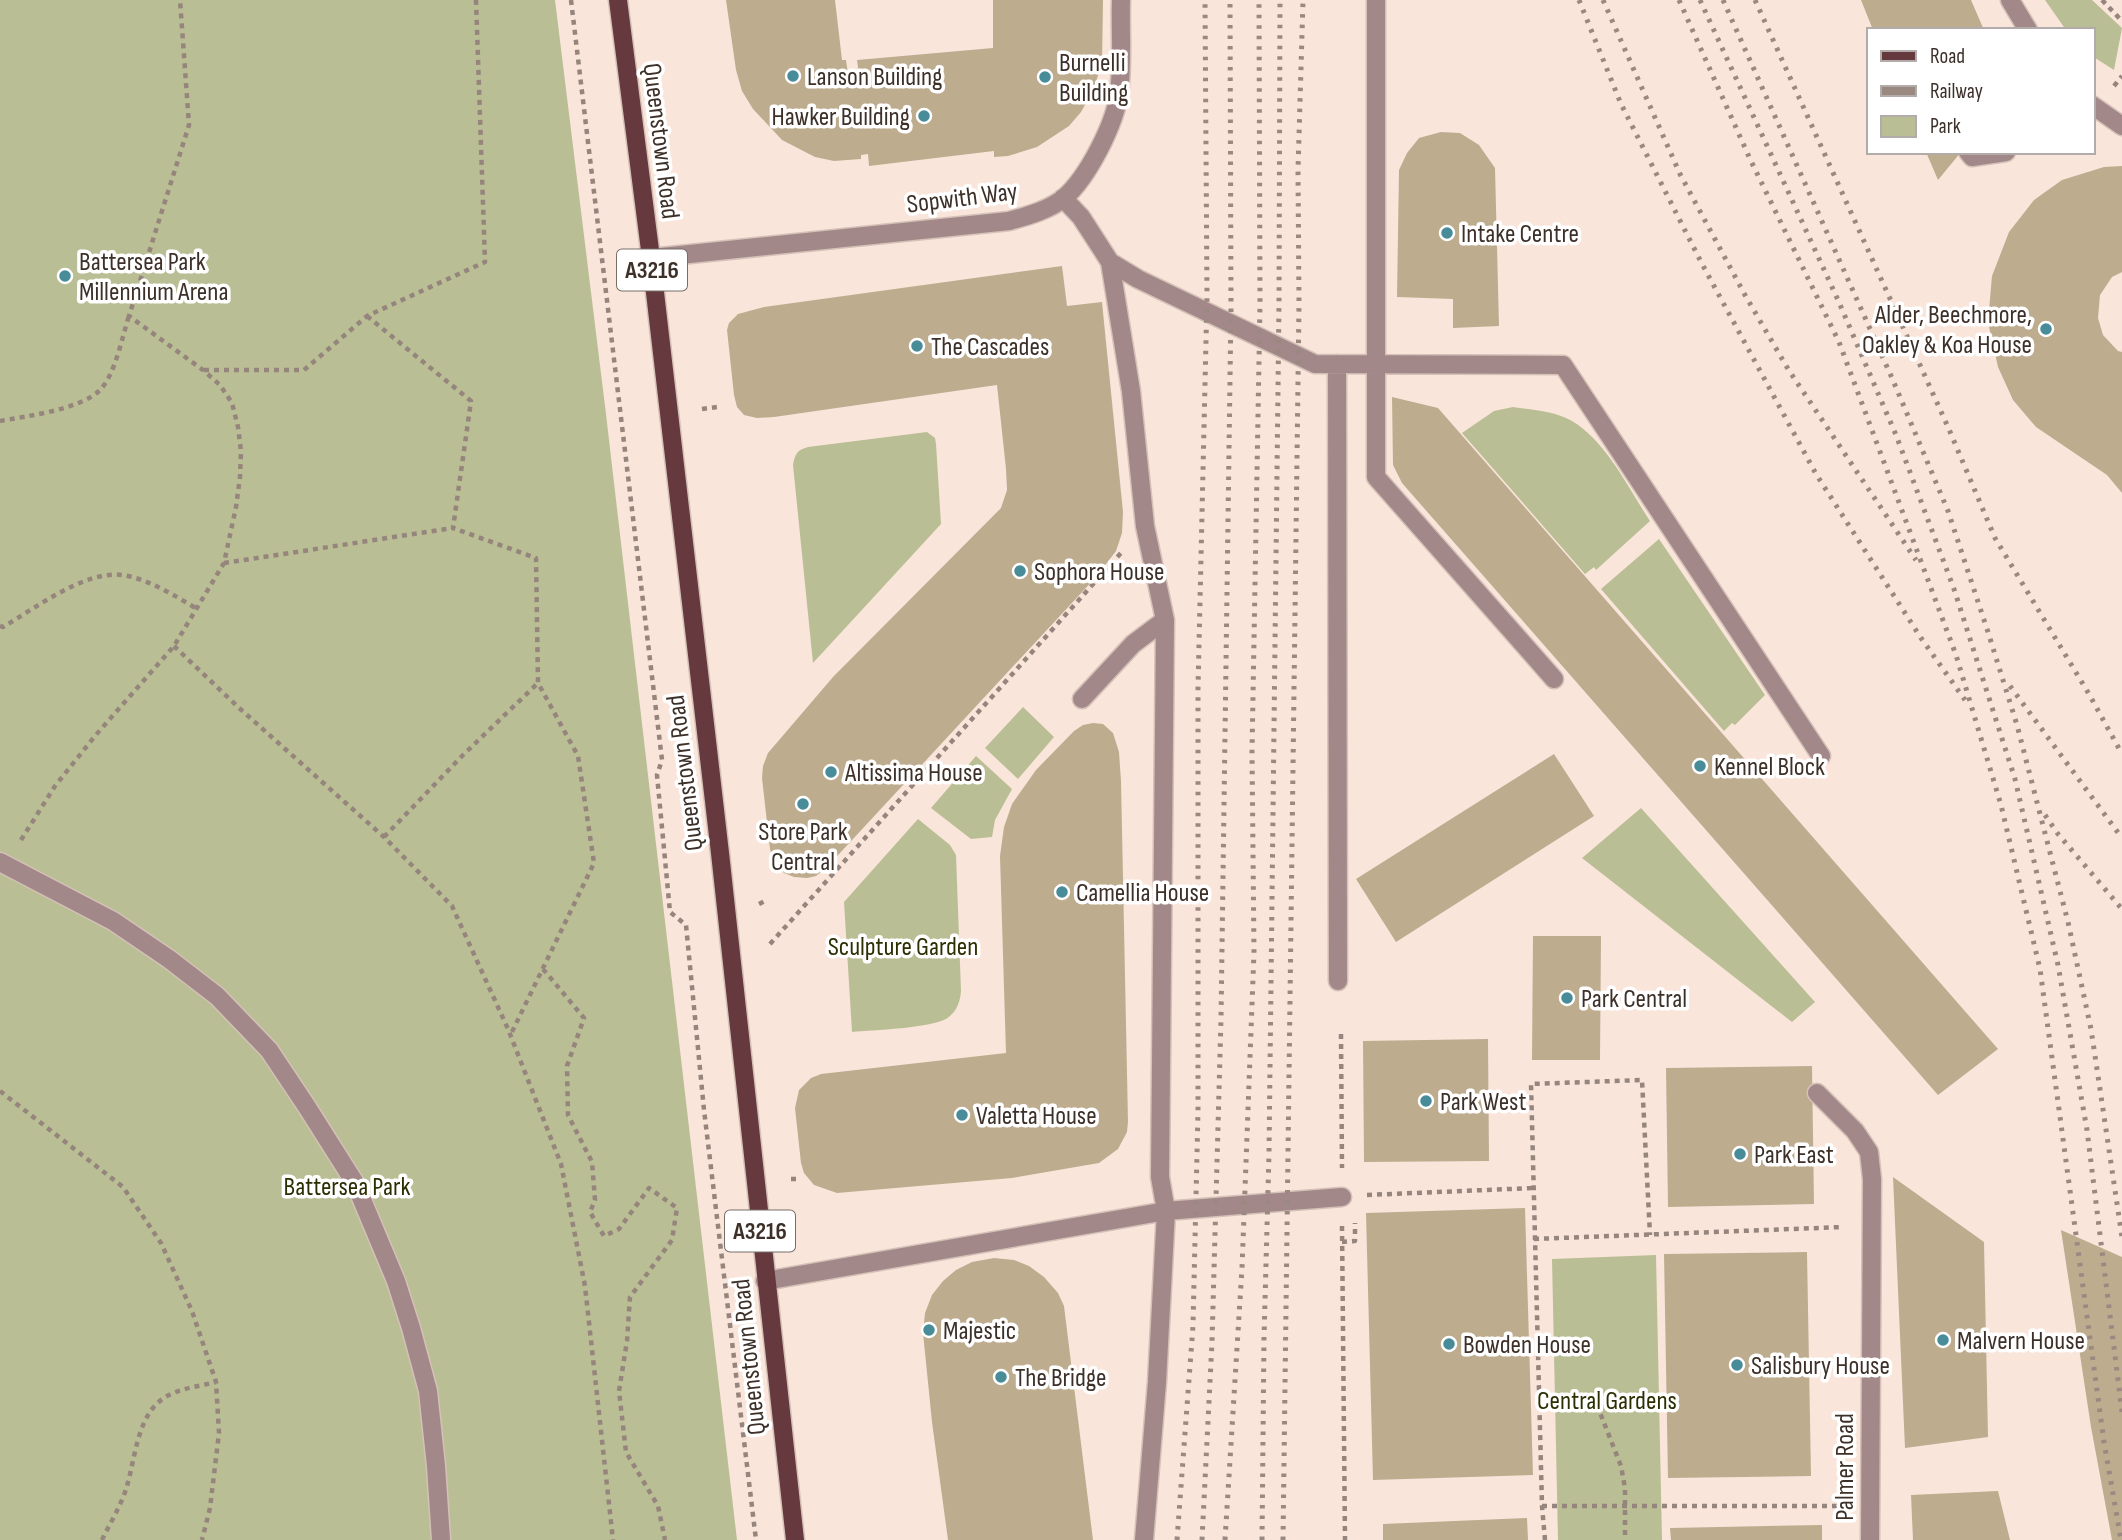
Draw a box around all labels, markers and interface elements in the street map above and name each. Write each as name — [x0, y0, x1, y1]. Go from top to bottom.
legend — [1867, 28, 2094, 154]
text: Road — [1930, 44, 1965, 69]
place label: Burnelli Building — [1059, 48, 1128, 109]
street label: Queenstown Road — [636, 62, 685, 221]
place label: Lanson Building — [807, 62, 942, 93]
marker: Lanson Building — [785, 68, 801, 84]
marker: Burnelli Building — [1037, 69, 1053, 85]
text: Railway — [1930, 79, 1983, 104]
place label: Hawker Building — [771, 102, 910, 133]
marker: Hawker Building — [916, 108, 932, 124]
text: Park — [1930, 114, 1961, 139]
street label: Sopwith Way — [905, 176, 1019, 221]
place label: Intake Centre — [1461, 219, 1579, 250]
marker: Intake Centre — [1439, 225, 1455, 241]
place label: Battersea Park Millennium Arena — [79, 247, 228, 308]
road number: A3216 — [617, 249, 687, 290]
marker: Battersea Park Millennium Arena — [57, 268, 73, 284]
place label: Alder, Beechmore, Oakley & Koa House — [1862, 300, 2032, 361]
marker: Alder, Beechmore, Oakley & Koa House — [2038, 321, 2054, 337]
place label: The Cascades — [931, 332, 1049, 363]
marker: The Cascades — [909, 338, 925, 354]
place label: Sophora House — [1034, 557, 1164, 588]
marker: Sophora House — [1012, 563, 1028, 579]
street label: Queenstown Road — [661, 693, 710, 852]
place label: Kennel Block — [1714, 752, 1825, 783]
place label: Altissima House — [844, 758, 983, 789]
marker: Kennel Block — [1692, 758, 1708, 774]
marker: Altissima House — [823, 764, 839, 780]
marker: Store Park Central — [795, 796, 811, 812]
place label: Store Park Central — [758, 817, 848, 878]
place label: Camellia House — [1076, 878, 1209, 909]
marker: Camellia House — [1054, 884, 1070, 900]
park label: Sculpture Garden — [828, 932, 978, 963]
place label: Park Central — [1581, 984, 1687, 1015]
marker: Park Central — [1559, 990, 1575, 1006]
place label: Park West — [1440, 1087, 1526, 1118]
marker: Park West — [1418, 1093, 1434, 1109]
place label: Valetta House — [976, 1101, 1097, 1132]
marker: Valetta House — [954, 1107, 970, 1123]
place label: Park East — [1754, 1140, 1834, 1171]
marker: Park East — [1732, 1146, 1748, 1162]
park label: Battersea Park — [284, 1172, 410, 1203]
road number: A3216 — [725, 1210, 795, 1252]
street label: Queenstown Road — [726, 1277, 773, 1436]
place label: Majestic — [943, 1316, 1016, 1347]
marker: Majestic — [921, 1322, 937, 1338]
place label: Malvern House — [1957, 1326, 2085, 1357]
place label: Bowden House — [1463, 1330, 1591, 1361]
marker: Malvern House — [1935, 1332, 1951, 1348]
marker: Bowden House — [1441, 1336, 1457, 1352]
place label: Salisbury House — [1751, 1351, 1890, 1382]
marker: Salisbury House — [1729, 1357, 1745, 1373]
place label: The Bridge — [1015, 1363, 1106, 1394]
marker: The Bridge — [993, 1369, 1009, 1385]
park label: Central Gardens — [1537, 1386, 1677, 1417]
street label: Palmer Road — [1830, 1413, 1861, 1521]

